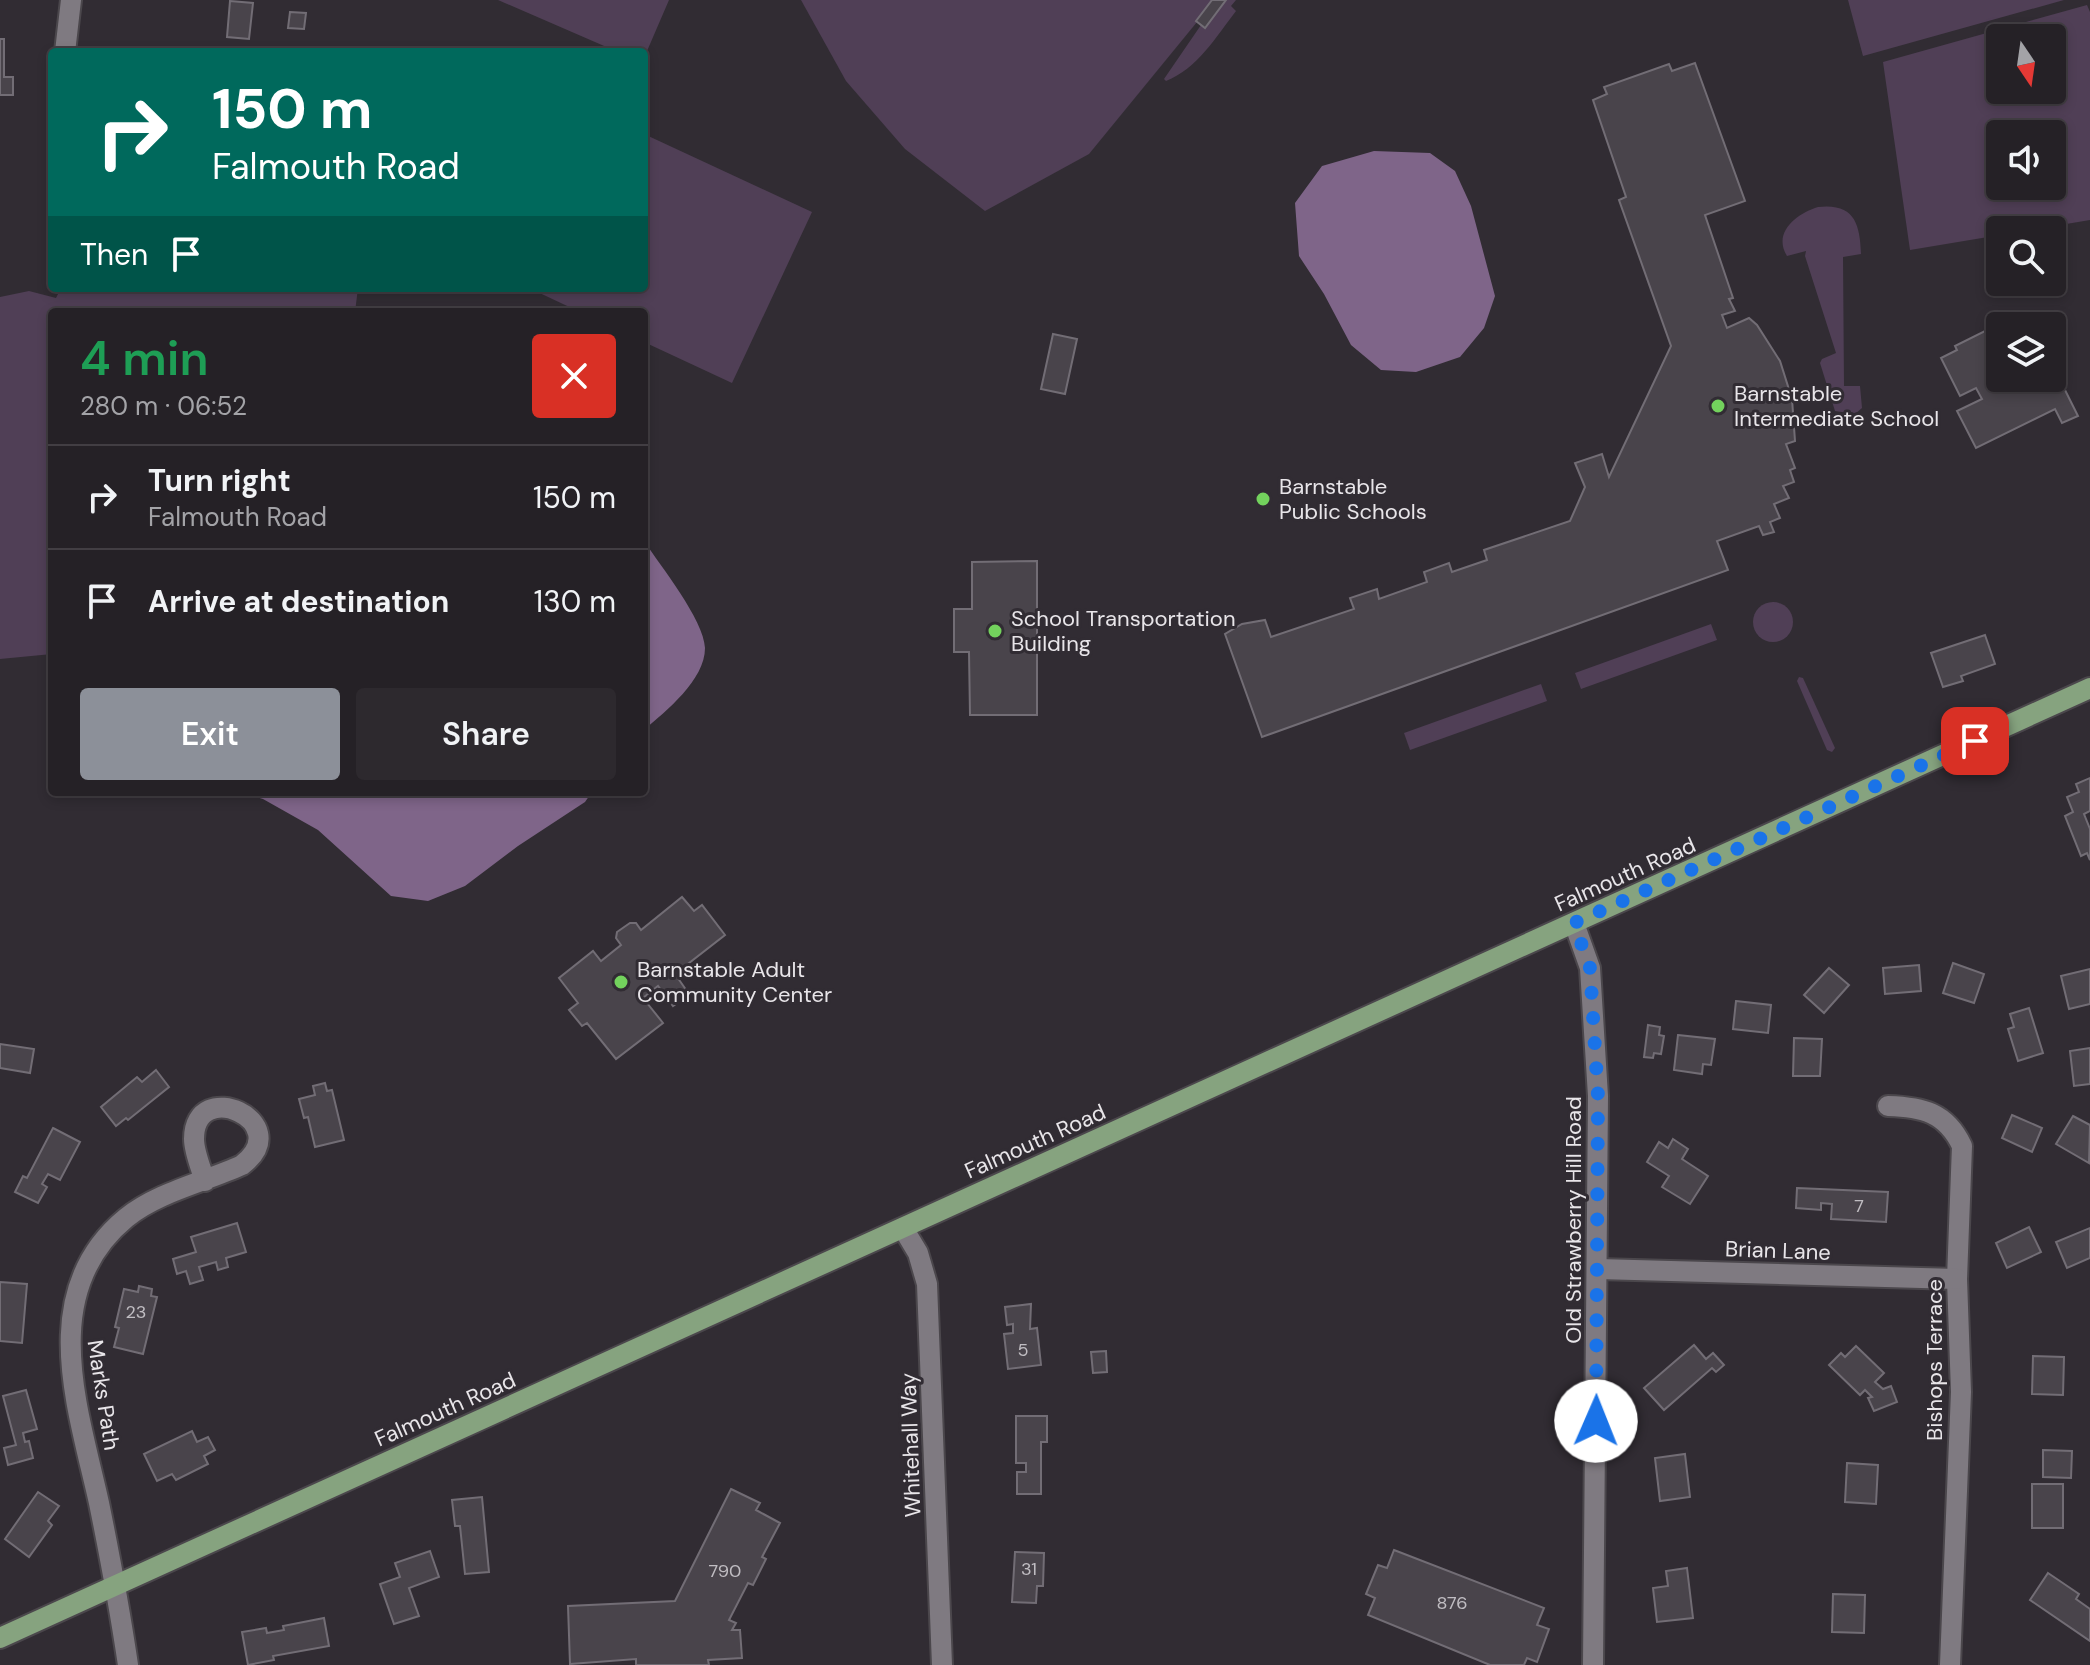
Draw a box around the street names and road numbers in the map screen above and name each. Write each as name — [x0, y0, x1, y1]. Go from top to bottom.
street label: Falmouth Road — [1550, 830, 1700, 919]
street label: Old Strawberry Hill Road — [1559, 1096, 1588, 1344]
street label: Falmouth Road — [960, 1097, 1110, 1186]
street label: Brian Lane — [1725, 1234, 1831, 1267]
street label: Bishops Terrace — [1920, 1279, 1949, 1441]
street label: Marks Path — [80, 1338, 127, 1452]
street label: Falmouth Road — [370, 1365, 520, 1454]
street label: Whitehall Way — [893, 1372, 928, 1518]

